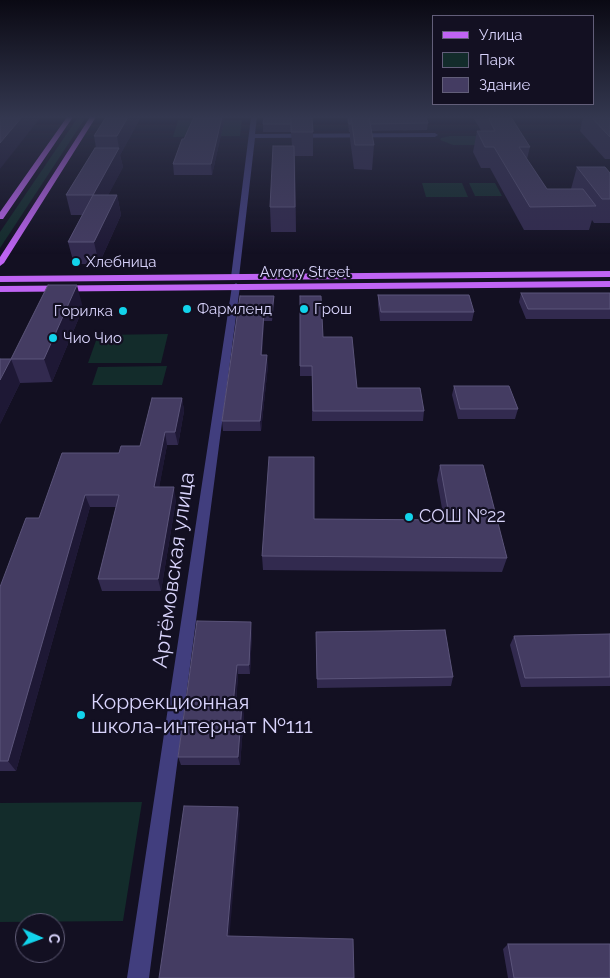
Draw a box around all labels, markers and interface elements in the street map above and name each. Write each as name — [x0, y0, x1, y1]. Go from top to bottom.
legend — [432, 15, 595, 105]
text: Улица — [479, 26, 523, 44]
text: Парк — [479, 51, 515, 69]
text: Здание — [479, 76, 530, 94]
place label: Хлебница — [86, 253, 156, 271]
marker: Хлебница — [70, 256, 82, 268]
street label: Avrory Street — [260, 263, 350, 281]
place label: Фармленд — [197, 300, 272, 318]
place label: Грош — [314, 300, 352, 318]
place label: Горилка — [54, 302, 113, 320]
marker: Фармленд — [181, 303, 193, 315]
marker: Грош — [298, 303, 310, 315]
marker: Горилка — [117, 305, 129, 317]
place label: Чио Чио — [63, 329, 122, 347]
marker: Чио Чио — [47, 332, 59, 344]
street label: Артёмовская улица — [148, 470, 200, 670]
place label: СОШ №22 — [419, 506, 506, 528]
marker: СОШ №22 — [403, 511, 415, 523]
place label: Коррекционная школа-интернат №111 — [91, 690, 313, 740]
marker: Коррекционная школа-интернат №111 — [75, 709, 87, 721]
north arrow — [15, 913, 65, 963]
text: С — [46, 933, 62, 944]

